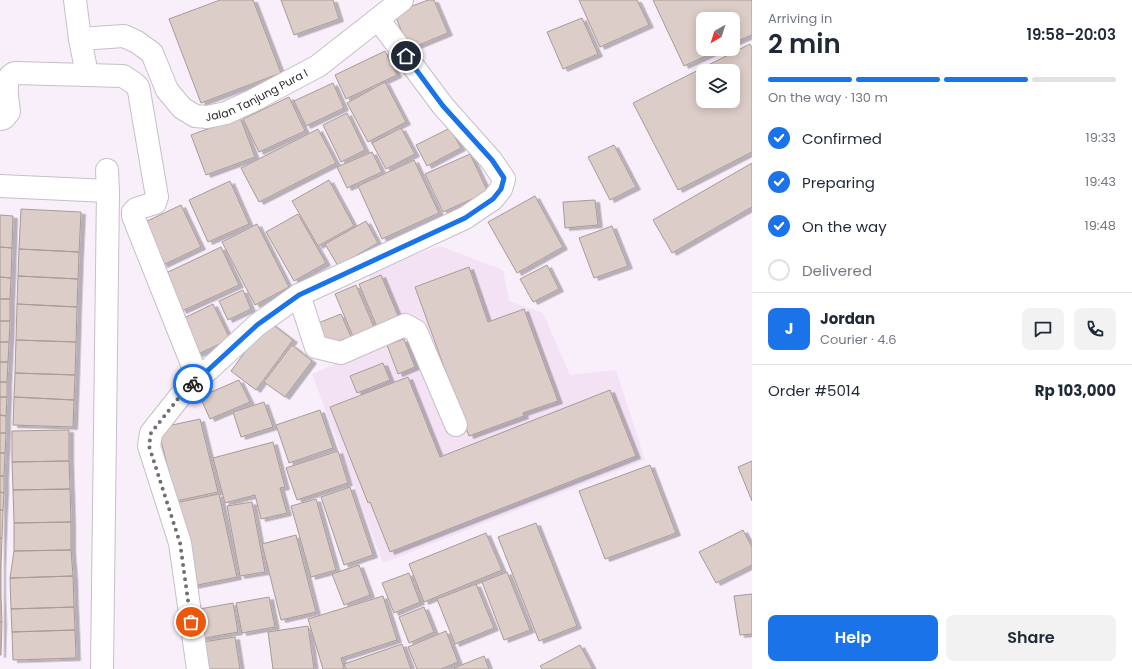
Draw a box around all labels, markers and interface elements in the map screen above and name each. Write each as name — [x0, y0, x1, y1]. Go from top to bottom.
text: Arriving in — [768, 9, 832, 28]
north arrow — [696, 12, 740, 56]
map controls — [696, 12, 740, 108]
text: 19:58–20:03 — [1026, 24, 1116, 45]
text: 2 min — [768, 26, 841, 62]
pin — [389, 39, 423, 73]
icon: home — [395, 45, 417, 67]
button: layers — [696, 64, 740, 108]
street label: Jalan Tanjung Pura I — [204, 65, 311, 125]
text: On the way · 130 m — [768, 88, 888, 107]
icon: check — [768, 127, 790, 149]
text: Confirmed — [802, 128, 882, 149]
text: 19:33 — [1086, 128, 1116, 147]
icon: check — [768, 171, 790, 193]
text: Preparing — [802, 172, 875, 193]
text: 19:43 — [1085, 172, 1116, 191]
icon: check — [768, 215, 790, 237]
text: On the way — [802, 216, 887, 237]
text: 19:48 — [1085, 216, 1116, 235]
text: Delivered — [802, 260, 872, 281]
text: Jordan — [820, 308, 875, 329]
button: chat — [1022, 308, 1064, 350]
button: phone — [1074, 308, 1116, 350]
text: J — [785, 318, 793, 339]
text: Courier · 4.6 — [820, 330, 897, 349]
courier — [173, 364, 213, 404]
icon: bike — [182, 373, 204, 395]
text: Order #5014 — [768, 380, 860, 401]
text: Rp 103,000 — [1035, 380, 1116, 401]
pin — [174, 605, 208, 639]
icon: bag — [180, 611, 202, 633]
button: Help — [768, 615, 938, 661]
button: Share — [946, 615, 1116, 661]

